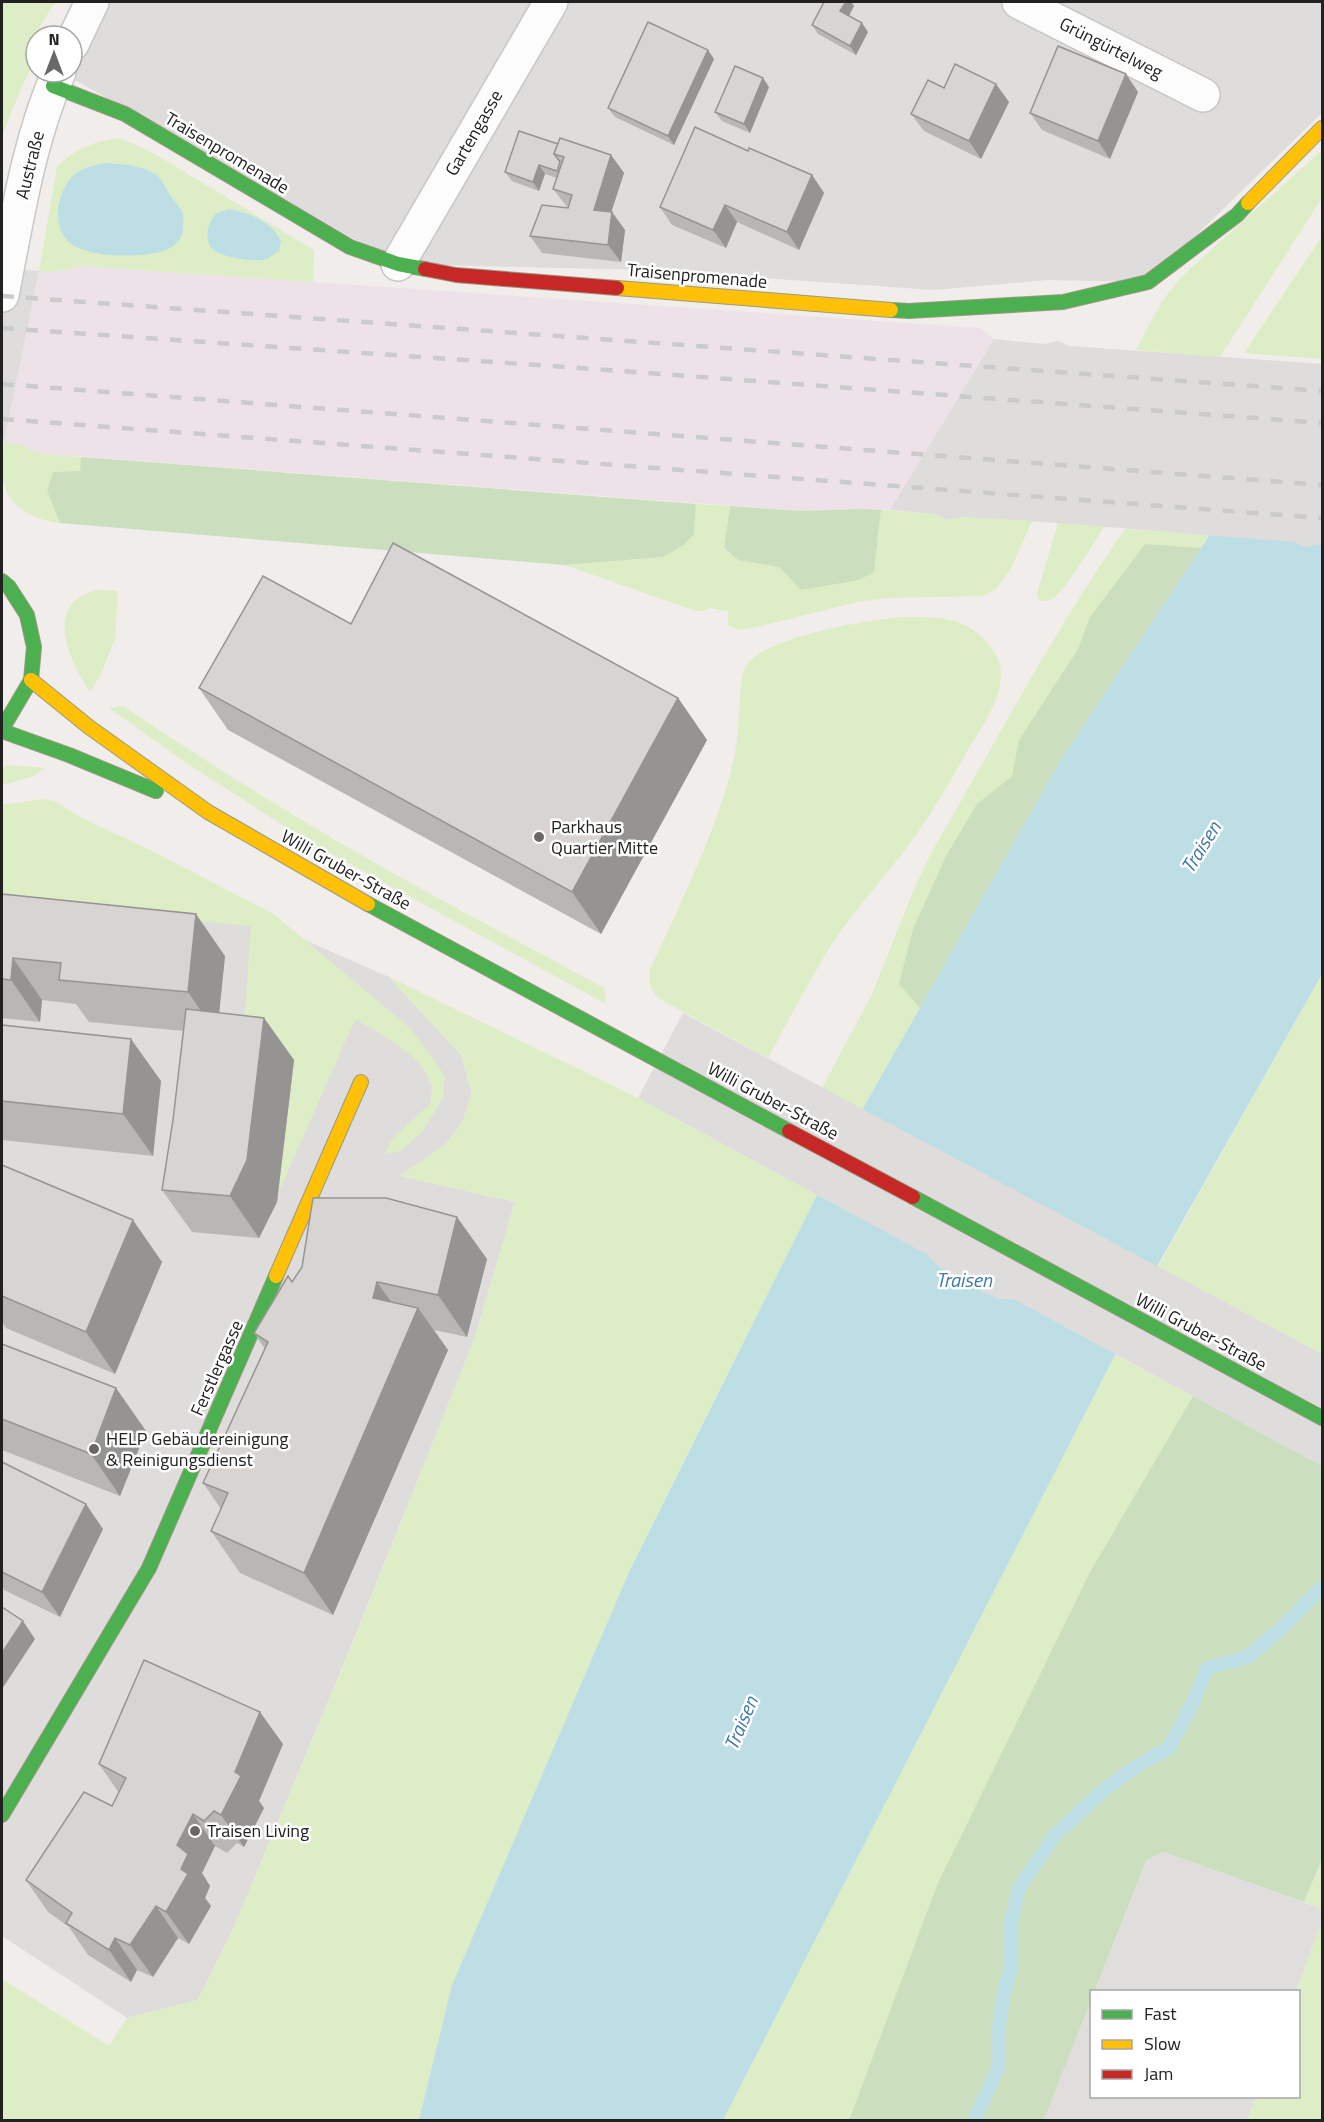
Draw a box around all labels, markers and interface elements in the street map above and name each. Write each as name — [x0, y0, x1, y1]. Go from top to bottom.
street label: Grüngürtelweg — [1055, 10, 1168, 85]
north arrow — [24, 24, 84, 84]
text: N — [48, 27, 60, 51]
street label: Gartengasse — [438, 85, 509, 181]
street label: Traisenpromenade — [160, 105, 295, 200]
street label: Austraße — [8, 128, 51, 202]
street label: Traisenpromenade — [626, 256, 768, 295]
place label: Parkhaus Quartier Mitte — [551, 813, 658, 861]
water label: Traisen — [1173, 814, 1229, 879]
street label: Willi Gruber-Straße — [276, 823, 416, 916]
marker: Parkhaus Quartier Mitte — [532, 830, 546, 844]
street label: Willi Gruber-Straße — [703, 1055, 844, 1146]
water label: Traisen — [936, 1264, 993, 1295]
street label: Willi Gruber-Straße — [1131, 1286, 1272, 1377]
street label: Ferstlergasse — [183, 1315, 250, 1420]
place label: HELP Gebäudereinigung & Reinigungsdienst — [106, 1425, 289, 1473]
marker: HELP Gebäudereinigung & Reinigungsdienst — [87, 1442, 101, 1456]
water label: Traisen — [715, 1690, 766, 1755]
place label: Traisen Living — [207, 1817, 309, 1844]
marker: Traisen Living — [188, 1824, 202, 1838]
legend — [1090, 1990, 1300, 2098]
text: Fast — [1144, 2000, 1177, 2027]
text: Slow — [1144, 2030, 1181, 2057]
text: Jam — [1144, 2060, 1173, 2087]

